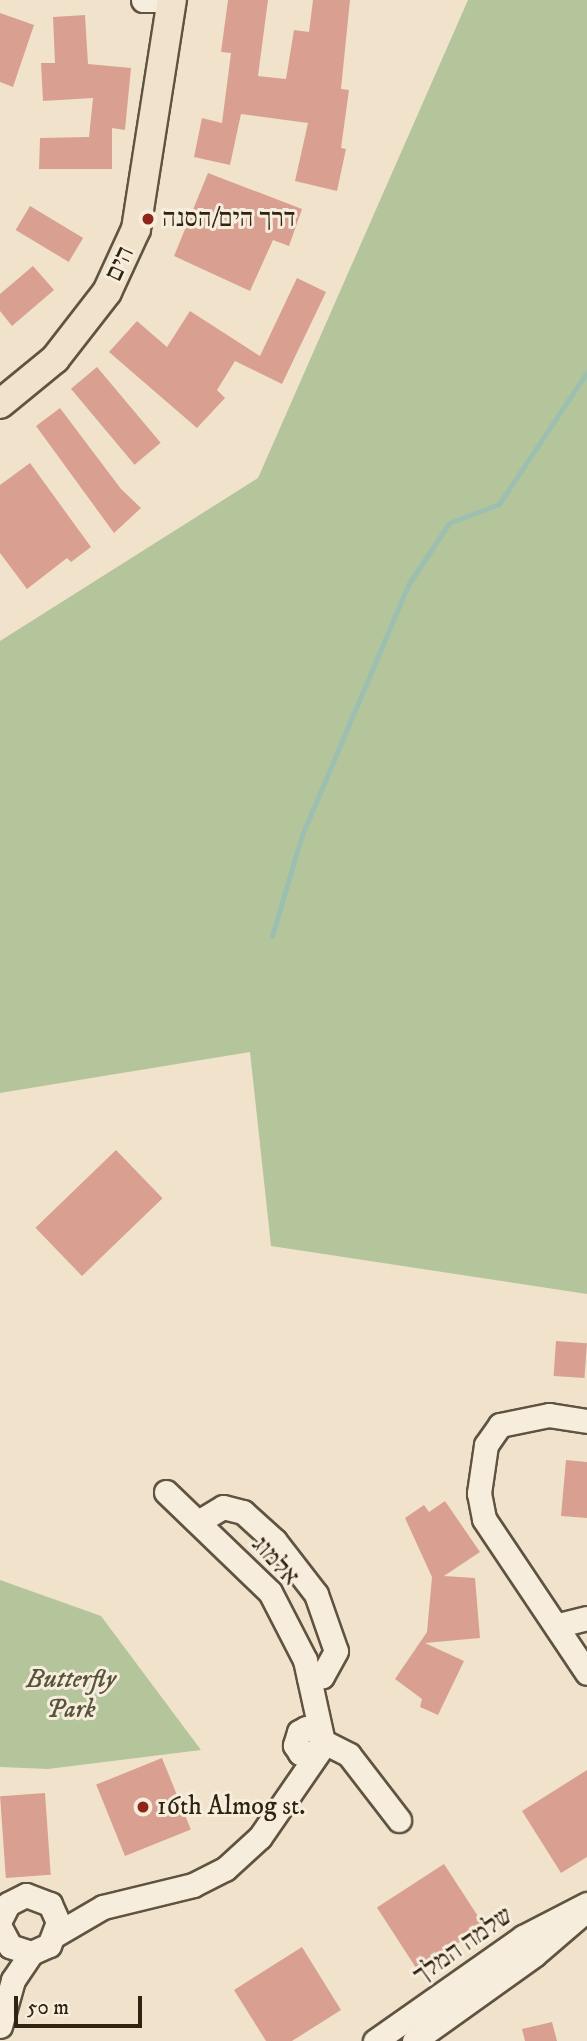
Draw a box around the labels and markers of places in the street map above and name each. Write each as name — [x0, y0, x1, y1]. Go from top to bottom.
place label: דרך הים/הסנה — [162, 203, 295, 235]
marker: דרך הים/הסנה — [140, 211, 156, 227]
place label: 16th Almog st. — [157, 1791, 305, 1823]
marker: 16th Almog st. — [135, 1799, 151, 1815]

